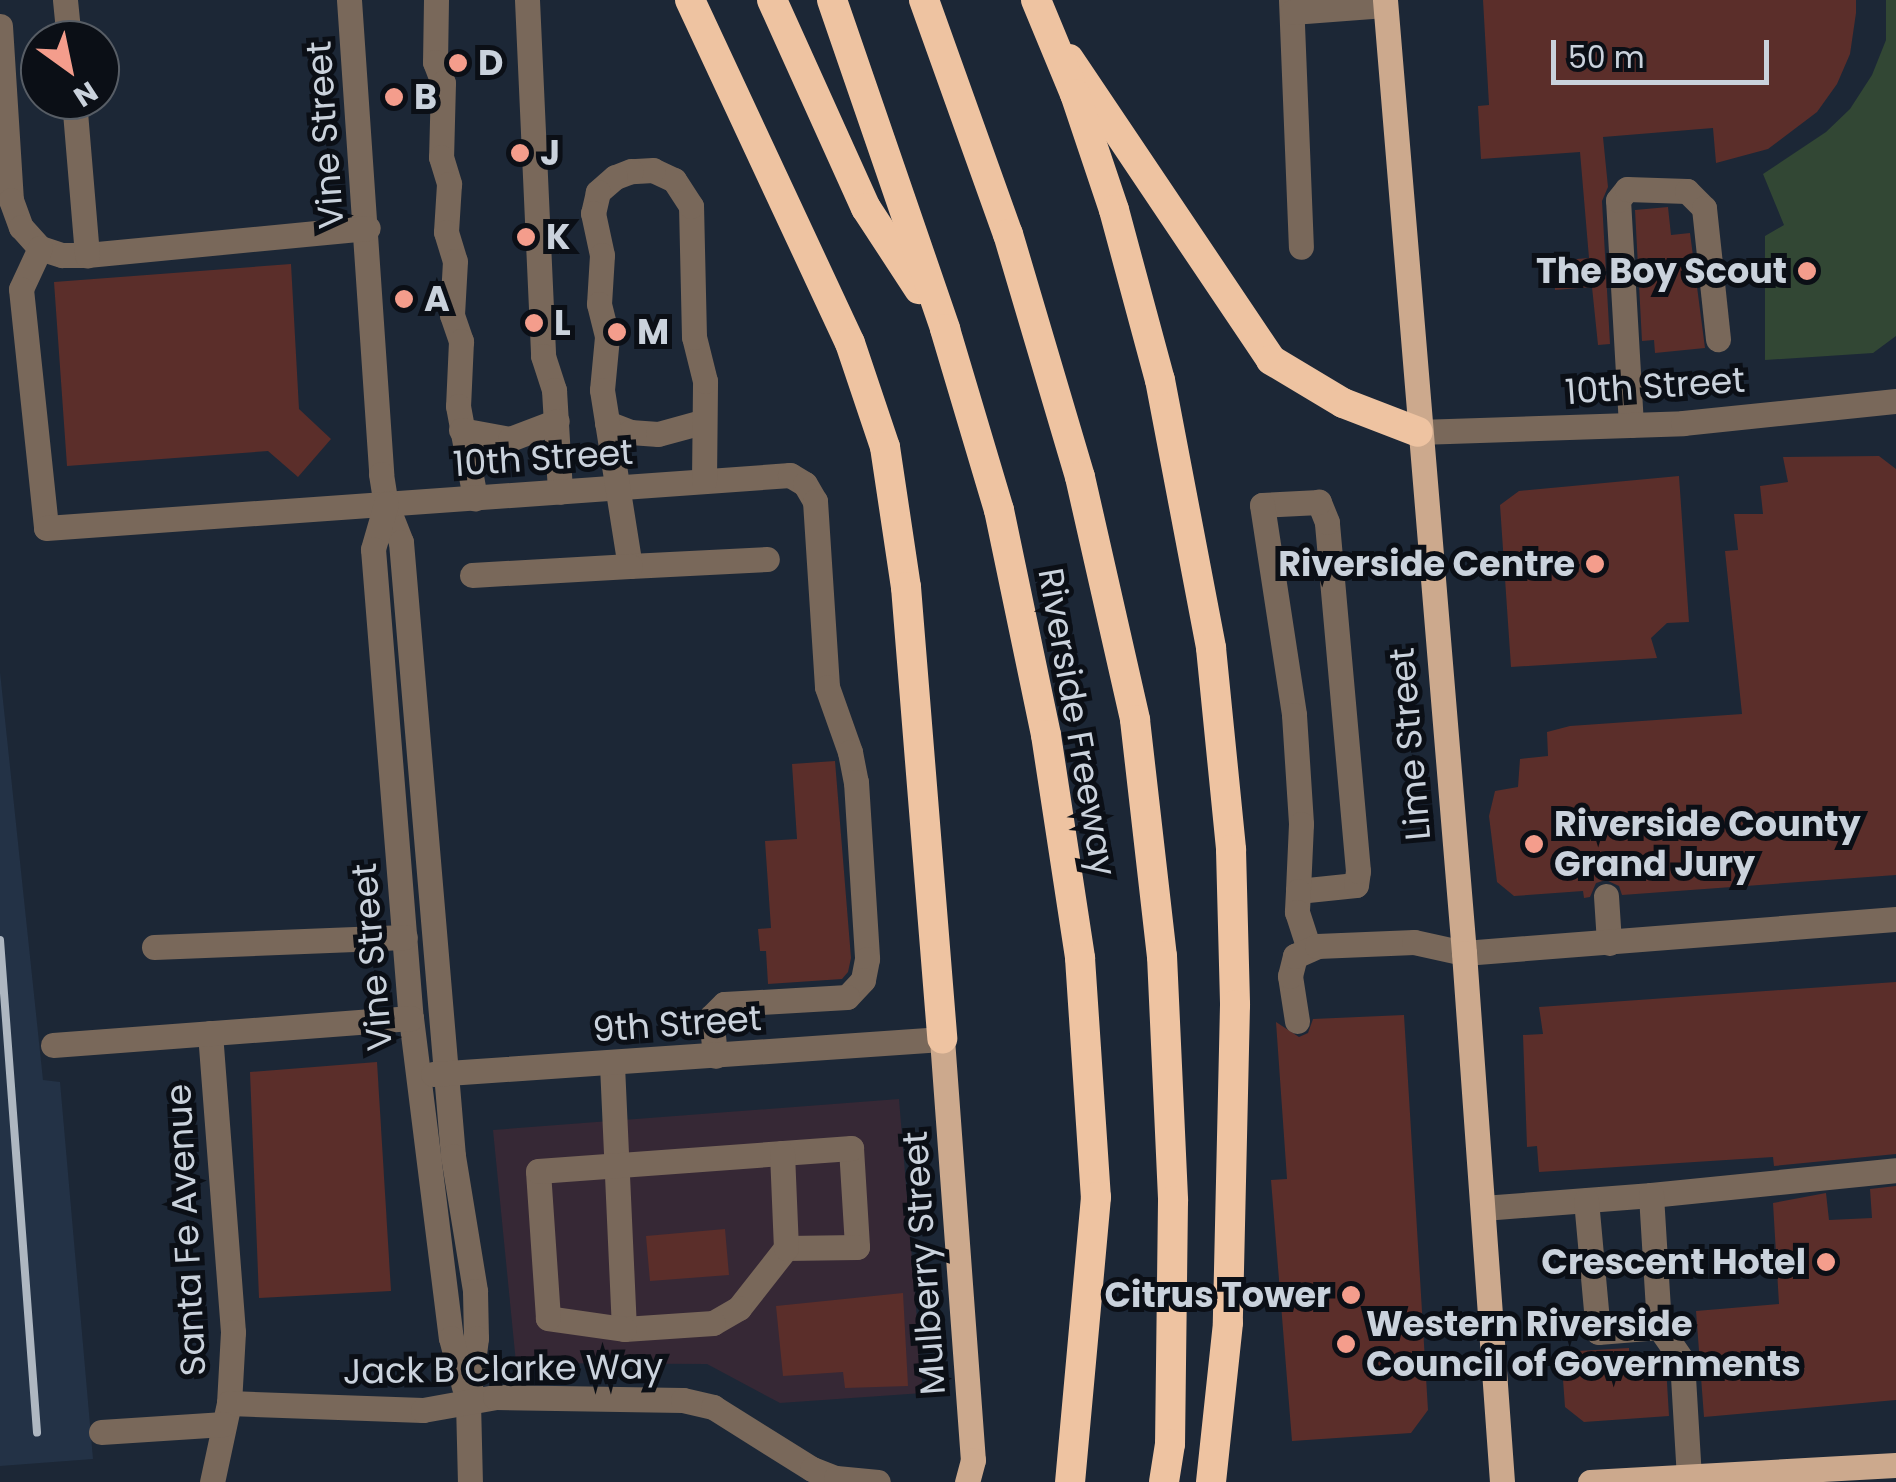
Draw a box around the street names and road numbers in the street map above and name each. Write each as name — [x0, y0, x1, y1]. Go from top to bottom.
street label: Vine Street — [297, 40, 353, 230]
street label: 10th Street — [1564, 359, 1746, 413]
street label: 10th Street — [452, 431, 634, 485]
street label: Riverside Freeway — [1029, 565, 1125, 879]
street label: Lime Street — [1381, 646, 1439, 842]
street label: Vine Street — [343, 861, 401, 1053]
street label: 9th Street — [591, 997, 763, 1051]
street label: Santa Fe Avenue — [157, 1083, 215, 1377]
street label: Mulberry Street — [894, 1130, 954, 1396]
street label: Jack B Clarke Way — [342, 1345, 664, 1393]

